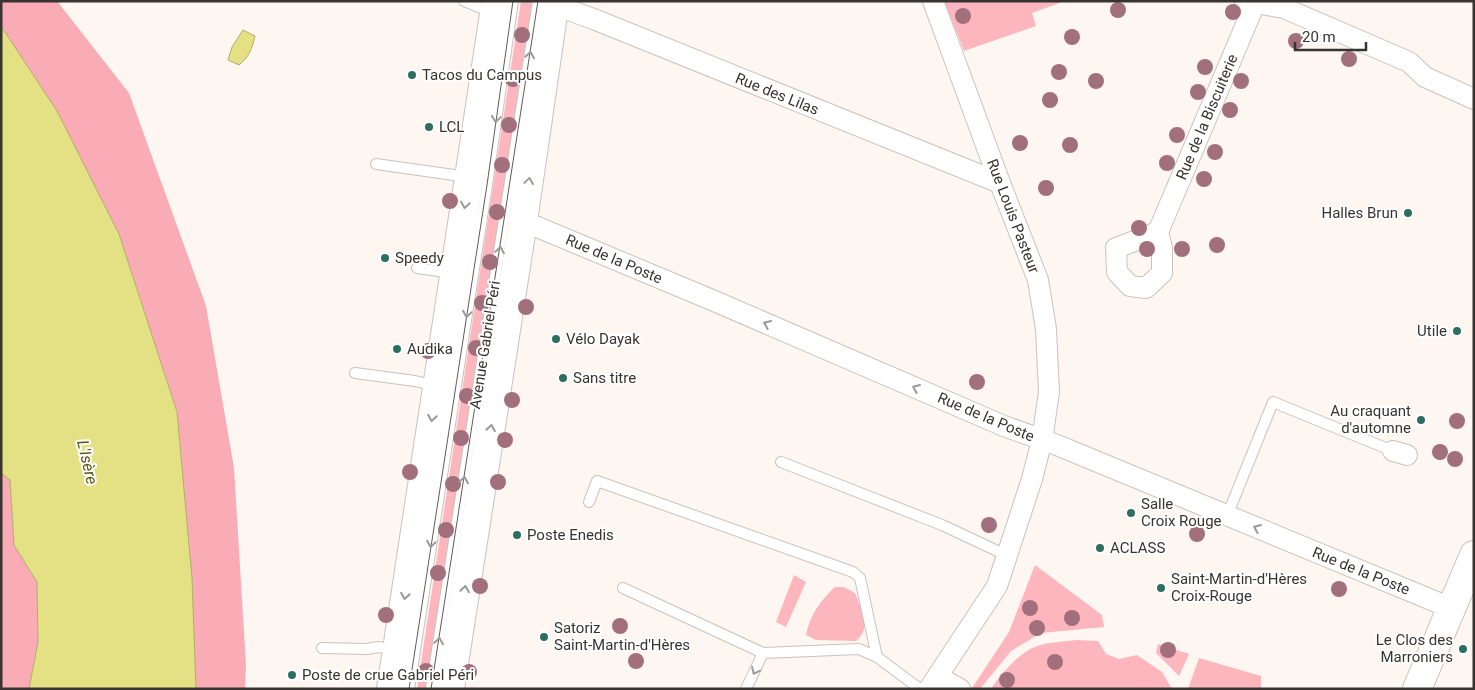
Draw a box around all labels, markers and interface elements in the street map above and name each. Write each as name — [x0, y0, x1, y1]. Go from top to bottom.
scale bar — [1295, 20, 1366, 52]
text: 20 m — [1302, 28, 1336, 46]
one-way arrow — [525, 51, 535, 60]
street label: Rue de la Biscuiterie — [1172, 51, 1242, 183]
place label: Tacos du Campus — [422, 66, 542, 84]
marker: Tacos du Campus — [406, 69, 418, 81]
street label: Rue des Lilas — [733, 69, 821, 119]
one-way arrow — [492, 115, 502, 123]
place label: LCL — [439, 118, 464, 136]
marker: LCL — [423, 121, 435, 133]
street label: Rue Louis Pasteur — [983, 156, 1043, 276]
one-way arrow — [523, 177, 534, 185]
one-way arrow — [460, 202, 471, 210]
place label: Halles Brun — [1321, 204, 1398, 222]
marker: Halles Brun — [1402, 207, 1414, 219]
street label: Rue de la Poste — [563, 231, 665, 287]
one-way arrow — [494, 246, 505, 254]
place label: Speedy — [395, 249, 444, 267]
marker: Speedy — [379, 252, 391, 264]
street label: Avenue Gabriel Péri — [466, 280, 504, 410]
one-way arrow — [462, 311, 473, 319]
one-way arrow — [763, 319, 772, 330]
place label: Utile — [1417, 322, 1447, 340]
marker: Utile — [1451, 325, 1463, 337]
place label: Vélo Dayak — [566, 330, 640, 348]
marker: Vélo Dayak — [550, 333, 562, 345]
place label: Audika — [407, 340, 453, 358]
marker: Audika — [391, 343, 403, 355]
place label: Sans titre — [573, 369, 636, 387]
marker: Sans titre — [557, 372, 569, 384]
one-way arrow — [912, 383, 921, 394]
street label: Rue de la Poste — [935, 389, 1037, 445]
place label: Au craquant d'automne — [1330, 402, 1411, 437]
one-way arrow — [428, 413, 438, 422]
marker: Au craquant d'automne — [1415, 414, 1427, 426]
one-way arrow — [485, 424, 495, 433]
water label: L'Isère — [73, 438, 102, 486]
one-way arrow — [459, 476, 469, 484]
place label: Salle Croix Rouge — [1141, 495, 1222, 530]
marker: Salle Croix Rouge — [1125, 507, 1137, 519]
one-way arrow — [1253, 524, 1262, 535]
place label: Poste Enedis — [527, 526, 614, 544]
marker: Poste Enedis — [511, 529, 523, 541]
place label: ACLASS — [1110, 539, 1165, 557]
one-way arrow — [427, 540, 437, 548]
marker: ACLASS — [1094, 542, 1106, 554]
street label: Rue de la Poste — [1310, 543, 1412, 599]
place label: Saint-Martin-d'Hères Croix-Rouge — [1171, 570, 1307, 605]
marker: Saint-Martin-d'Hères Croix-Rouge — [1155, 582, 1167, 594]
one-way arrow — [460, 584, 470, 593]
one-way arrow — [400, 592, 411, 600]
place label: Satoriz Saint-Martin-d'Hères — [554, 619, 690, 654]
marker: Satoriz Saint-Martin-d'Hères — [538, 631, 550, 643]
place label: Le Clos des Marroniers — [1376, 631, 1453, 666]
one-way arrow — [433, 636, 444, 644]
marker: Le Clos des Marroniers — [1457, 643, 1469, 655]
place label: Poste de crue Gabriel Péri — [302, 666, 474, 684]
one-way arrow — [750, 666, 761, 675]
marker: Poste de crue Gabriel Péri — [286, 669, 298, 681]

